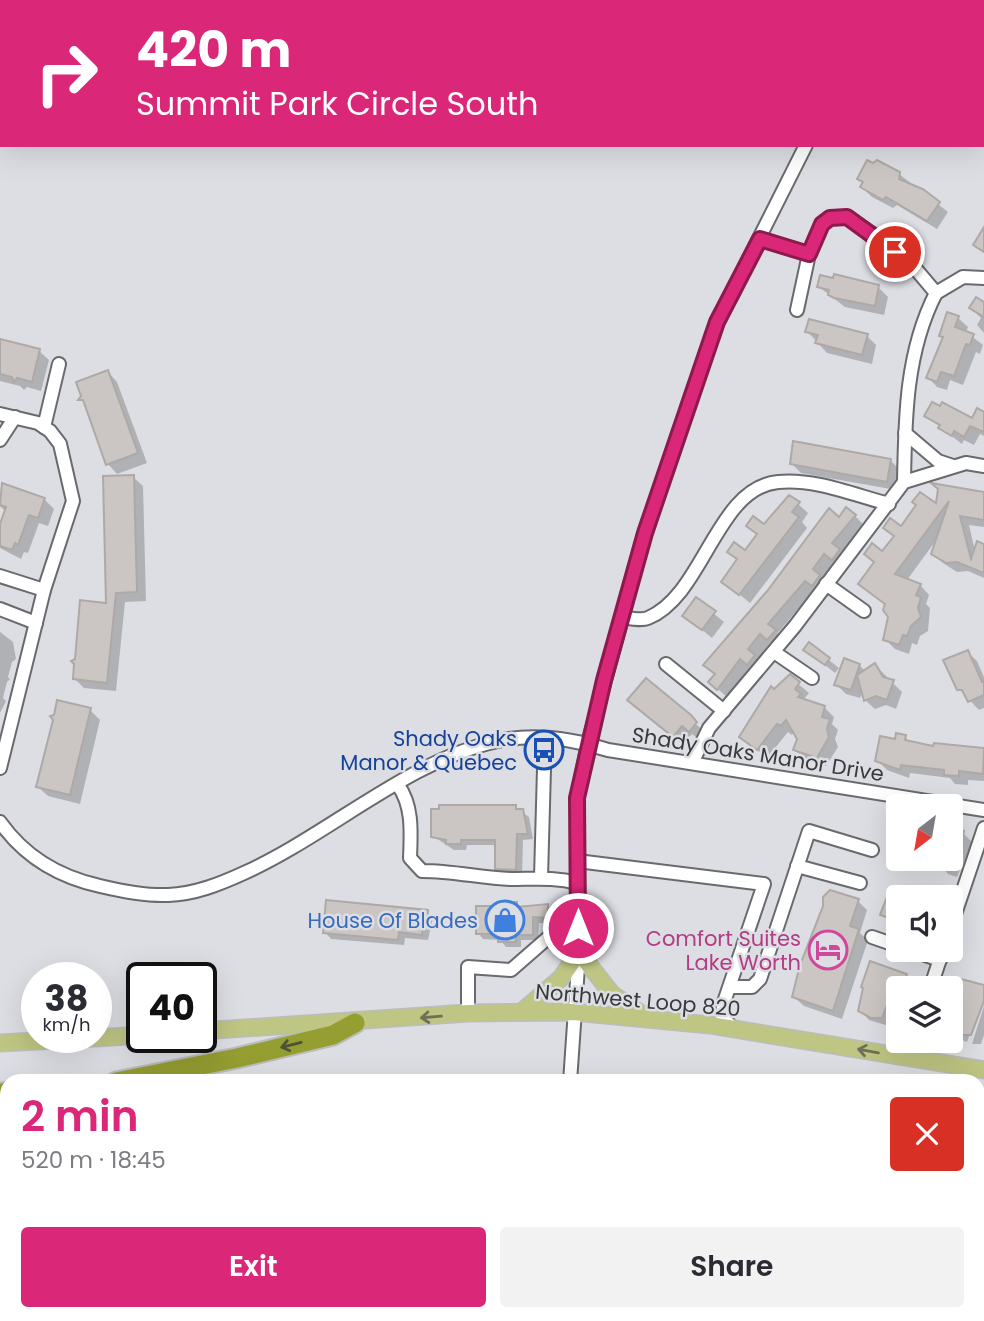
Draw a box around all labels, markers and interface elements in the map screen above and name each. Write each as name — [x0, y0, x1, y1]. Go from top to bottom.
text: 420 m — [136, 16, 291, 84]
icon: right — [21, 28, 112, 119]
text: Summit Park Circle South — [136, 81, 538, 126]
pin — [865, 222, 925, 282]
icon: arrive — [876, 233, 914, 271]
street label: Shady Oaks Manor Drive — [630, 720, 886, 788]
place label: Shady Oaks Manor & Quebec — [340, 724, 517, 777]
bus stop icon: Shady Oaks Manor & Quebec — [523, 729, 565, 771]
north arrow — [886, 794, 962, 872]
map controls — [886, 794, 963, 1053]
button: sound — [886, 885, 963, 962]
position arrow — [541, 891, 615, 965]
shop icon: House Of Blades — [484, 899, 526, 941]
place label: House Of Blades — [308, 906, 478, 935]
place label: Comfort Suites Lake Worth — [646, 924, 801, 977]
hotel icon: Comfort Suites Lake Worth — [807, 929, 849, 971]
speed limit sign: 40 — [126, 962, 217, 1053]
text: 38 — [45, 974, 88, 1023]
button: layers — [886, 976, 963, 1053]
street label: Northwest Loop 820 — [534, 977, 742, 1023]
one-way arrow — [420, 1011, 442, 1024]
text: km/h — [43, 1012, 90, 1037]
one-way arrow — [280, 1039, 303, 1052]
one-way arrow — [857, 1044, 880, 1057]
text: 2 min — [21, 1087, 139, 1146]
button: close — [890, 1097, 964, 1171]
text: 520 m · 18:45 — [21, 1144, 166, 1176]
button: Exit — [21, 1227, 486, 1307]
button: Share — [500, 1227, 964, 1307]

